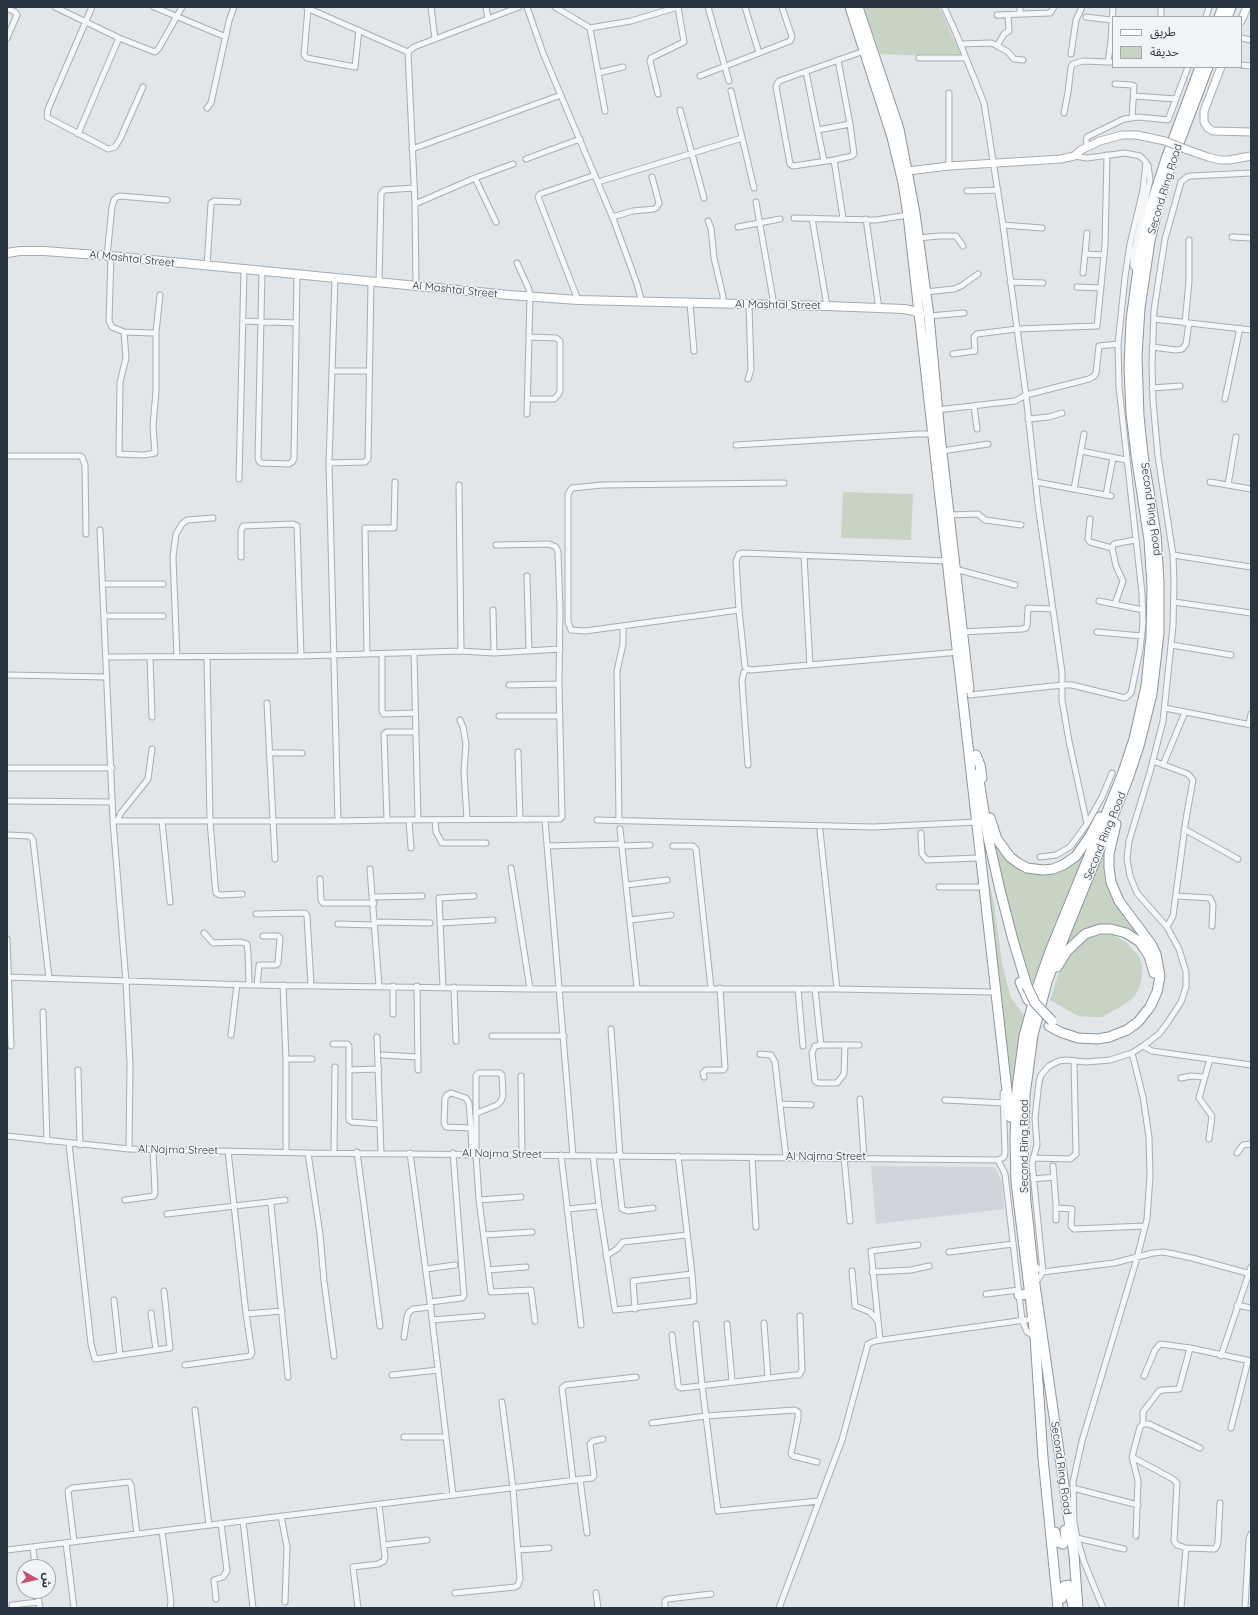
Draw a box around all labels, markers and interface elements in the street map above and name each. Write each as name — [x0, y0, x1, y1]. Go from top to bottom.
legend — [1112, 16, 1242, 68]
text: طريق — [1150, 24, 1176, 39]
text: حديقة — [1150, 44, 1179, 59]
street label: Second Ring Road — [1145, 142, 1185, 236]
street label: Al Mashtal Street — [89, 248, 175, 270]
street label: Al Mashtal Street — [412, 279, 498, 301]
street label: Al Mashtal Street — [735, 298, 821, 312]
street label: Second Ring Road — [1138, 462, 1164, 556]
street label: Second Ring Road — [1081, 790, 1129, 882]
street label: Second Ring Road — [1018, 1099, 1032, 1193]
street label: Al Najma Street — [138, 1143, 218, 1157]
street label: Al Najma Street — [462, 1147, 542, 1161]
street label: Al Najma Street — [786, 1150, 866, 1164]
street label: Second Ring Road — [1048, 1421, 1074, 1515]
north arrow — [16, 1559, 56, 1599]
text: ش — [39, 1572, 55, 1589]

